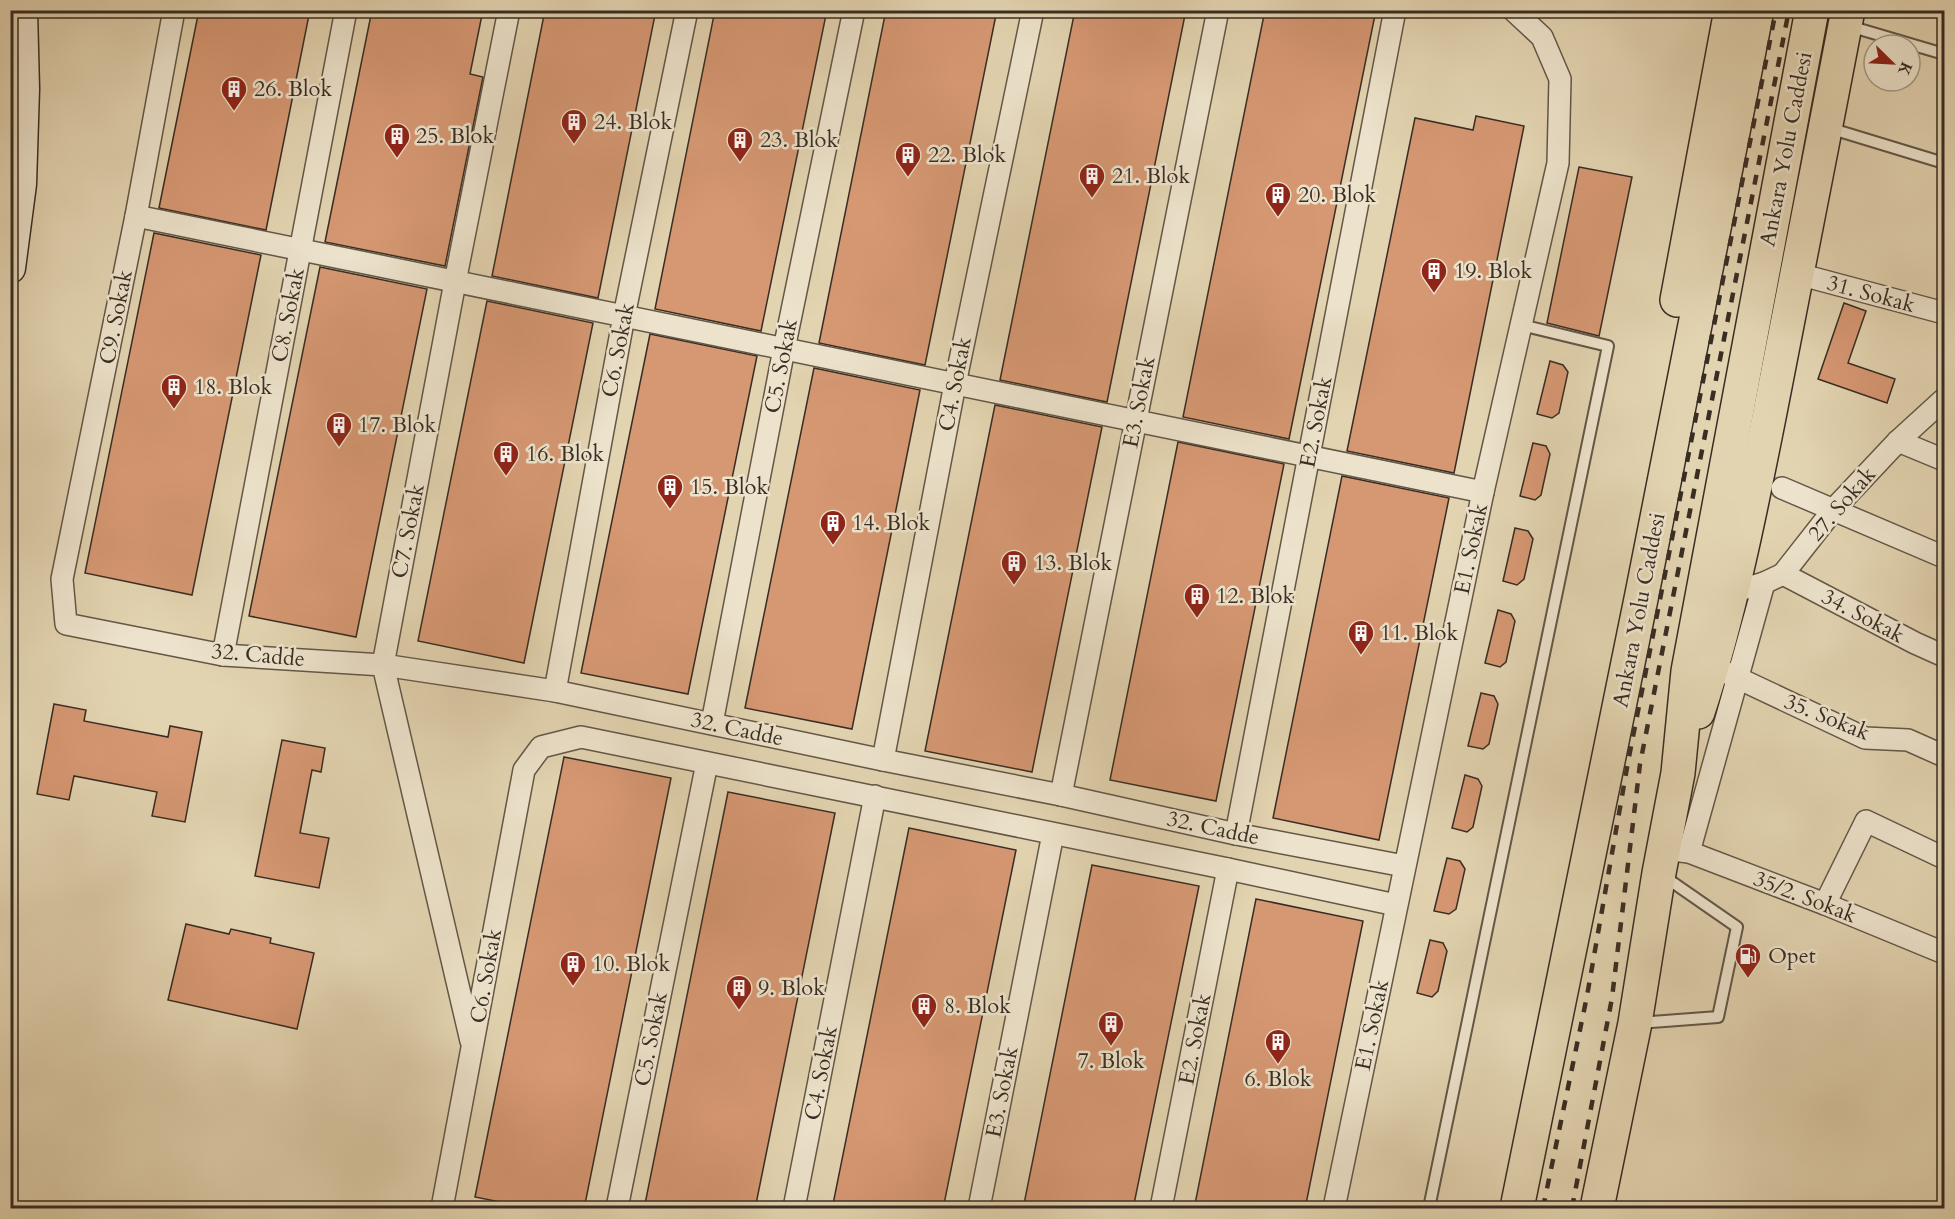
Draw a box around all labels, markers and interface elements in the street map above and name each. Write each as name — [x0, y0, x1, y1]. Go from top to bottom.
north arrow — [1862, 33, 1922, 93]
street label: Ankara Yolu Caddesi — [1752, 49, 1820, 249]
text: K — [1892, 58, 1917, 79]
building icon: 26. Blok — [219, 74, 249, 112]
place label: 26. Blok — [254, 74, 332, 104]
building icon: 24. Blok — [559, 107, 589, 145]
place label: 24. Blok — [594, 107, 672, 137]
building icon: 25. Blok — [382, 121, 412, 159]
place label: 25. Blok — [416, 121, 494, 151]
building icon: 23. Blok — [725, 125, 755, 163]
place label: 23. Blok — [760, 125, 838, 155]
building icon: 22. Blok — [893, 140, 923, 178]
place label: 22. Blok — [928, 140, 1006, 170]
building icon: 21. Blok — [1077, 161, 1107, 199]
place label: 21. Blok — [1112, 161, 1190, 191]
building icon: 20. Blok — [1263, 180, 1293, 218]
place label: 20. Blok — [1298, 180, 1376, 210]
building icon: 19. Blok — [1419, 256, 1449, 294]
place label: 19. Blok — [1454, 256, 1532, 286]
street label: C8. Sokak — [264, 265, 312, 365]
street label: C9. Sokak — [92, 267, 140, 367]
street label: 31. Sokak — [1824, 268, 1919, 320]
street label: C6. Sokak — [594, 300, 642, 400]
street label: C5. Sokak — [757, 316, 805, 416]
street label: C4. Sokak — [931, 334, 979, 434]
street label: E3. Sokak — [1115, 354, 1163, 450]
building icon: 18. Blok — [159, 372, 189, 410]
place label: 18. Blok — [194, 372, 272, 402]
street label: E2. Sokak — [1292, 374, 1340, 470]
building icon: 17. Blok — [324, 410, 354, 448]
place label: 17. Blok — [358, 410, 436, 440]
building icon: 16. Blok — [491, 439, 521, 477]
place label: 16. Blok — [526, 439, 604, 469]
street label: 27. Sokak — [1801, 460, 1883, 548]
building icon: 15. Blok — [655, 472, 685, 510]
place label: 15. Blok — [690, 472, 768, 502]
street label: C7. Sokak — [384, 481, 432, 581]
street label: E1. Sokak — [1447, 501, 1495, 597]
building icon: 14. Blok — [818, 508, 848, 546]
place label: 14. Blok — [852, 508, 930, 538]
street label: Ankara Yolu Caddesi — [1605, 510, 1673, 710]
building icon: 13. Blok — [999, 548, 1029, 586]
place label: 13. Blok — [1034, 548, 1112, 578]
building icon: 12. Blok — [1182, 581, 1212, 619]
place label: 12. Blok — [1216, 581, 1294, 611]
street label: 34. Sokak — [1816, 582, 1910, 650]
building icon: 11. Blok — [1346, 618, 1376, 656]
place label: 11. Blok — [1380, 618, 1458, 648]
street label: 32. Cadde — [210, 636, 306, 674]
street label: 35. Sokak — [1780, 686, 1875, 748]
street label: 32. Cadde — [688, 705, 786, 753]
street label: 32. Cadde — [1164, 804, 1262, 852]
street label: 35/2. Sokak — [1749, 864, 1861, 931]
street label: C6. Sokak — [463, 926, 509, 1026]
fuel station icon: Opet — [1733, 941, 1763, 979]
place label: Opet — [1768, 941, 1816, 971]
building icon: 10. Blok — [558, 949, 588, 987]
place label: 10. Blok — [592, 949, 670, 979]
building icon: 9. Blok — [724, 973, 754, 1011]
place label: 9. Blok — [758, 973, 825, 1003]
street label: E1. Sokak — [1348, 977, 1396, 1073]
street label: C5. Sokak — [627, 989, 675, 1089]
building icon: 8. Blok — [909, 991, 939, 1029]
place label: 8. Blok — [944, 991, 1011, 1021]
street label: E2. Sokak — [1171, 991, 1219, 1087]
building icon: 7. Blok — [1096, 1009, 1126, 1047]
street label: C4. Sokak — [797, 1023, 845, 1123]
building icon: 6. Blok — [1263, 1027, 1293, 1065]
street label: E3. Sokak — [978, 1044, 1026, 1140]
place label: 7. Blok — [1078, 1046, 1145, 1076]
place label: 6. Blok — [1245, 1064, 1312, 1094]

